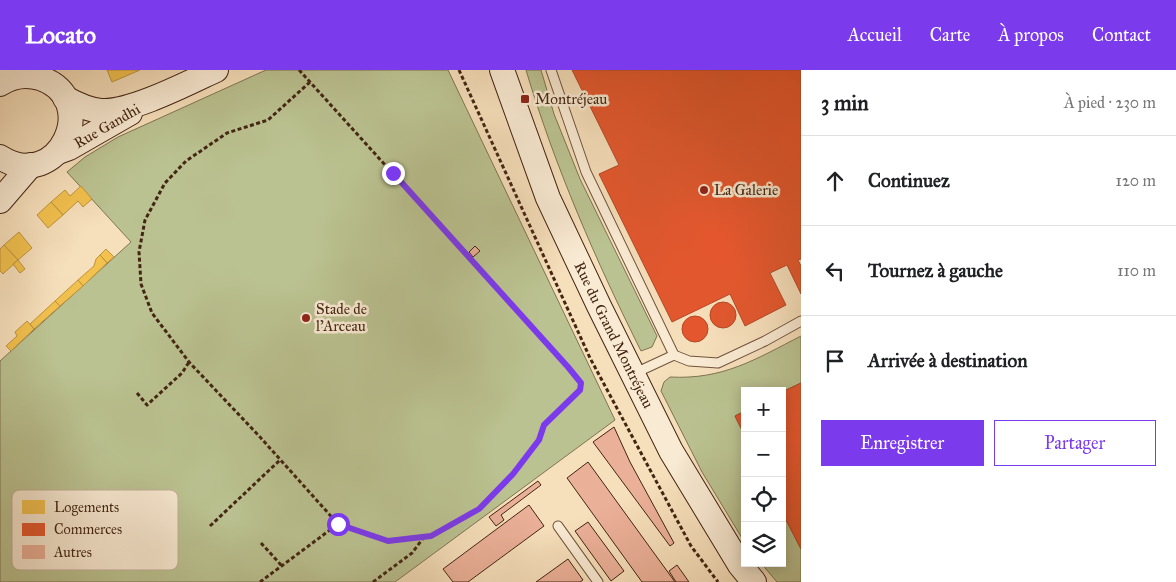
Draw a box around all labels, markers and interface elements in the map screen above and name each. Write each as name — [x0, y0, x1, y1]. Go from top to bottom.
text: Locato — [25, 20, 96, 50]
text: Accueil — [848, 24, 902, 46]
text: Carte — [930, 24, 970, 46]
text: À propos — [998, 24, 1064, 46]
text: Contact — [1092, 24, 1151, 46]
place label: Montréjeau — [535, 90, 607, 108]
text: 3 min — [821, 90, 869, 116]
marker: Montréjeau — [519, 93, 531, 105]
text: À pied · 230 m — [1064, 93, 1156, 112]
street label: Rue Gandhi — [71, 100, 143, 152]
route end — [382, 162, 405, 185]
icon: ahead — [821, 167, 849, 195]
text: Continuez — [868, 169, 950, 192]
text: 120 m — [1116, 171, 1156, 190]
place label: La Galerie — [714, 181, 778, 199]
marker: La Galerie — [698, 184, 710, 196]
icon: left — [821, 257, 849, 285]
street label: Rue du Grand Montréjeau — [570, 259, 657, 411]
text: Tournez à gauche — [868, 259, 1003, 282]
text: 110 m — [1117, 261, 1156, 280]
place label: Stade de l'Arceau — [316, 300, 367, 335]
marker: Stade de l'Arceau — [300, 312, 312, 324]
icon: arrive — [821, 347, 849, 375]
text: Arrivée à destination — [868, 349, 1027, 372]
map controls — [741, 387, 786, 567]
button: + — [741, 387, 786, 432]
button: Enregistrer — [821, 420, 984, 466]
button: Partager — [994, 420, 1156, 466]
button: − — [741, 432, 786, 477]
button: locate — [741, 477, 786, 522]
legend — [12, 490, 178, 570]
text: Logements — [54, 499, 119, 516]
route start — [327, 513, 350, 536]
text: Commerces — [54, 521, 122, 538]
button: layers — [741, 522, 786, 567]
text: Autres — [53, 544, 92, 561]

